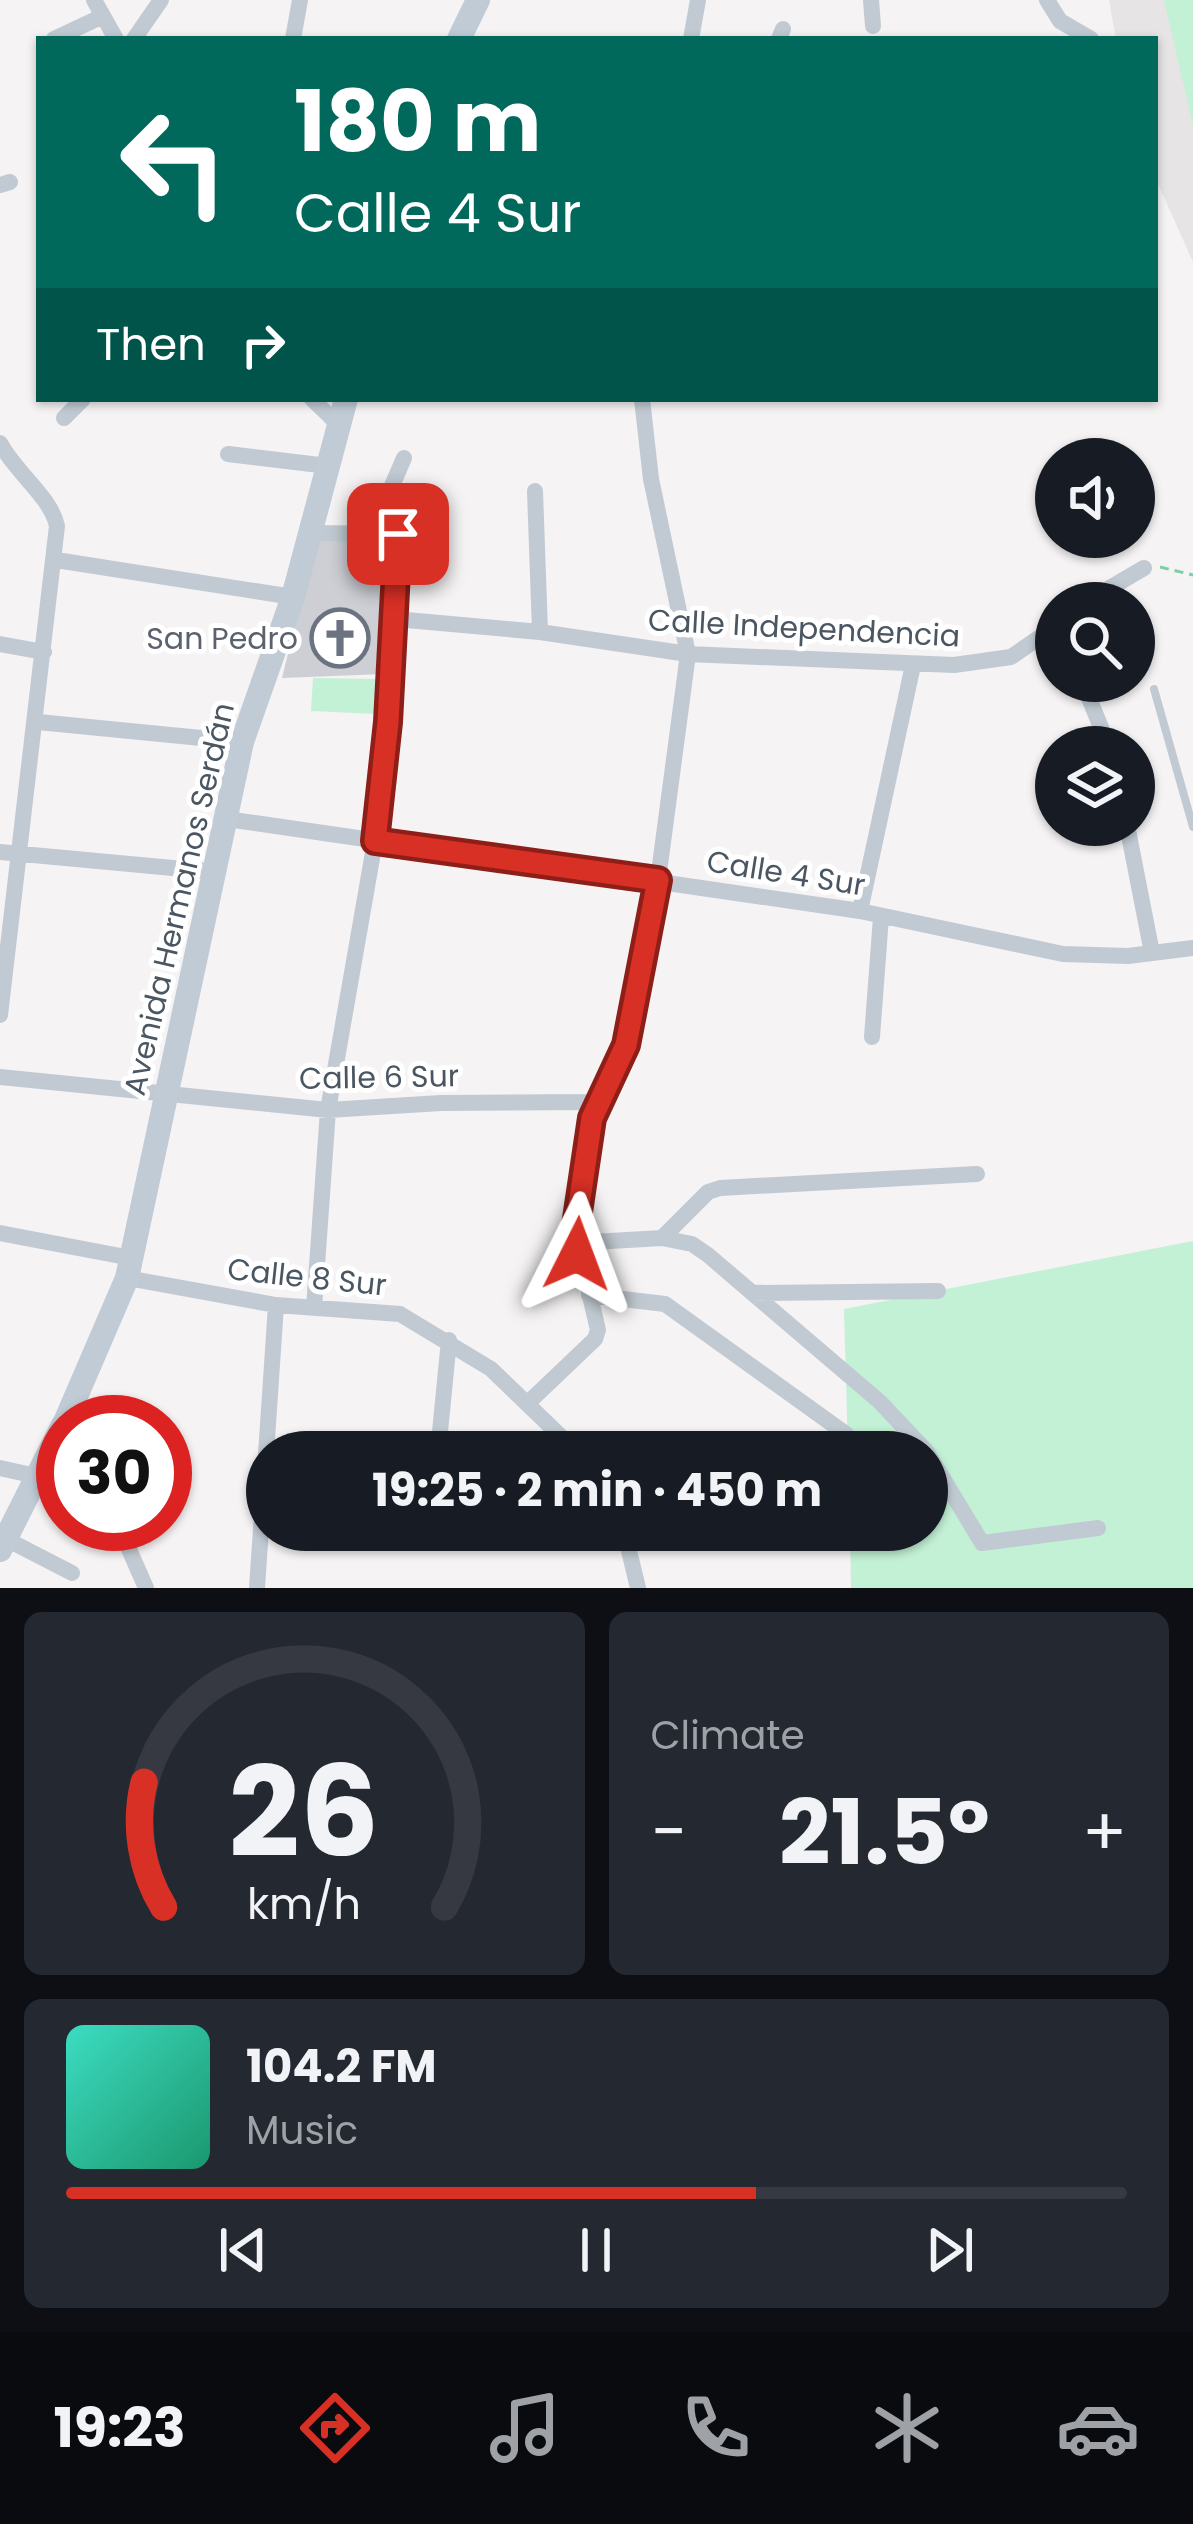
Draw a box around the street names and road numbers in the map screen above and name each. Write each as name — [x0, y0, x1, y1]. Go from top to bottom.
street label: Calle Independencia — [647, 598, 961, 658]
street label: Avenida Hermanos Serdán — [113, 698, 245, 1100]
street label: Calle 4 Sur — [704, 839, 868, 907]
street label: Calle 6 Sur — [299, 1054, 459, 1100]
street label: Calle 8 Sur — [225, 1247, 389, 1307]

